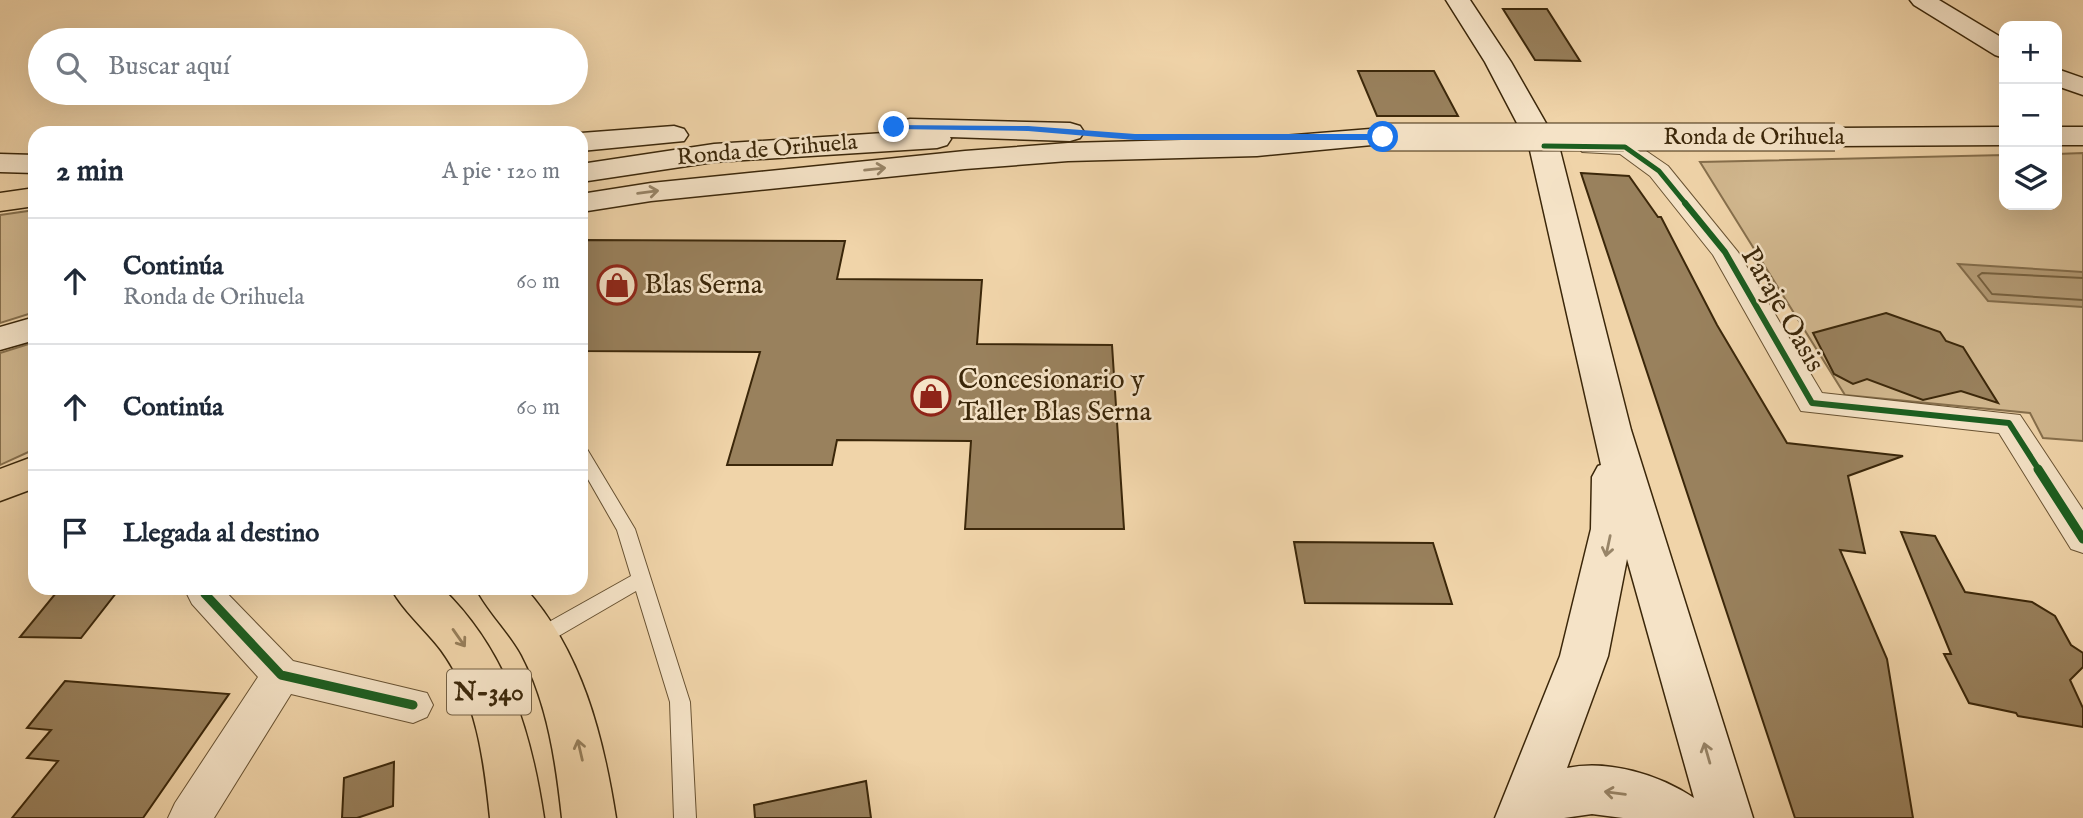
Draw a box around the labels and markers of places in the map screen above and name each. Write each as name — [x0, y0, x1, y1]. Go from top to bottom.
shop icon: Blas Serna — [596, 264, 638, 306]
place label: Blas Serna — [644, 268, 764, 303]
place label: Concesionario y Taller Blas Serna — [958, 363, 1152, 430]
shop icon: Concesionario y Taller Blas Serna — [910, 375, 952, 417]

